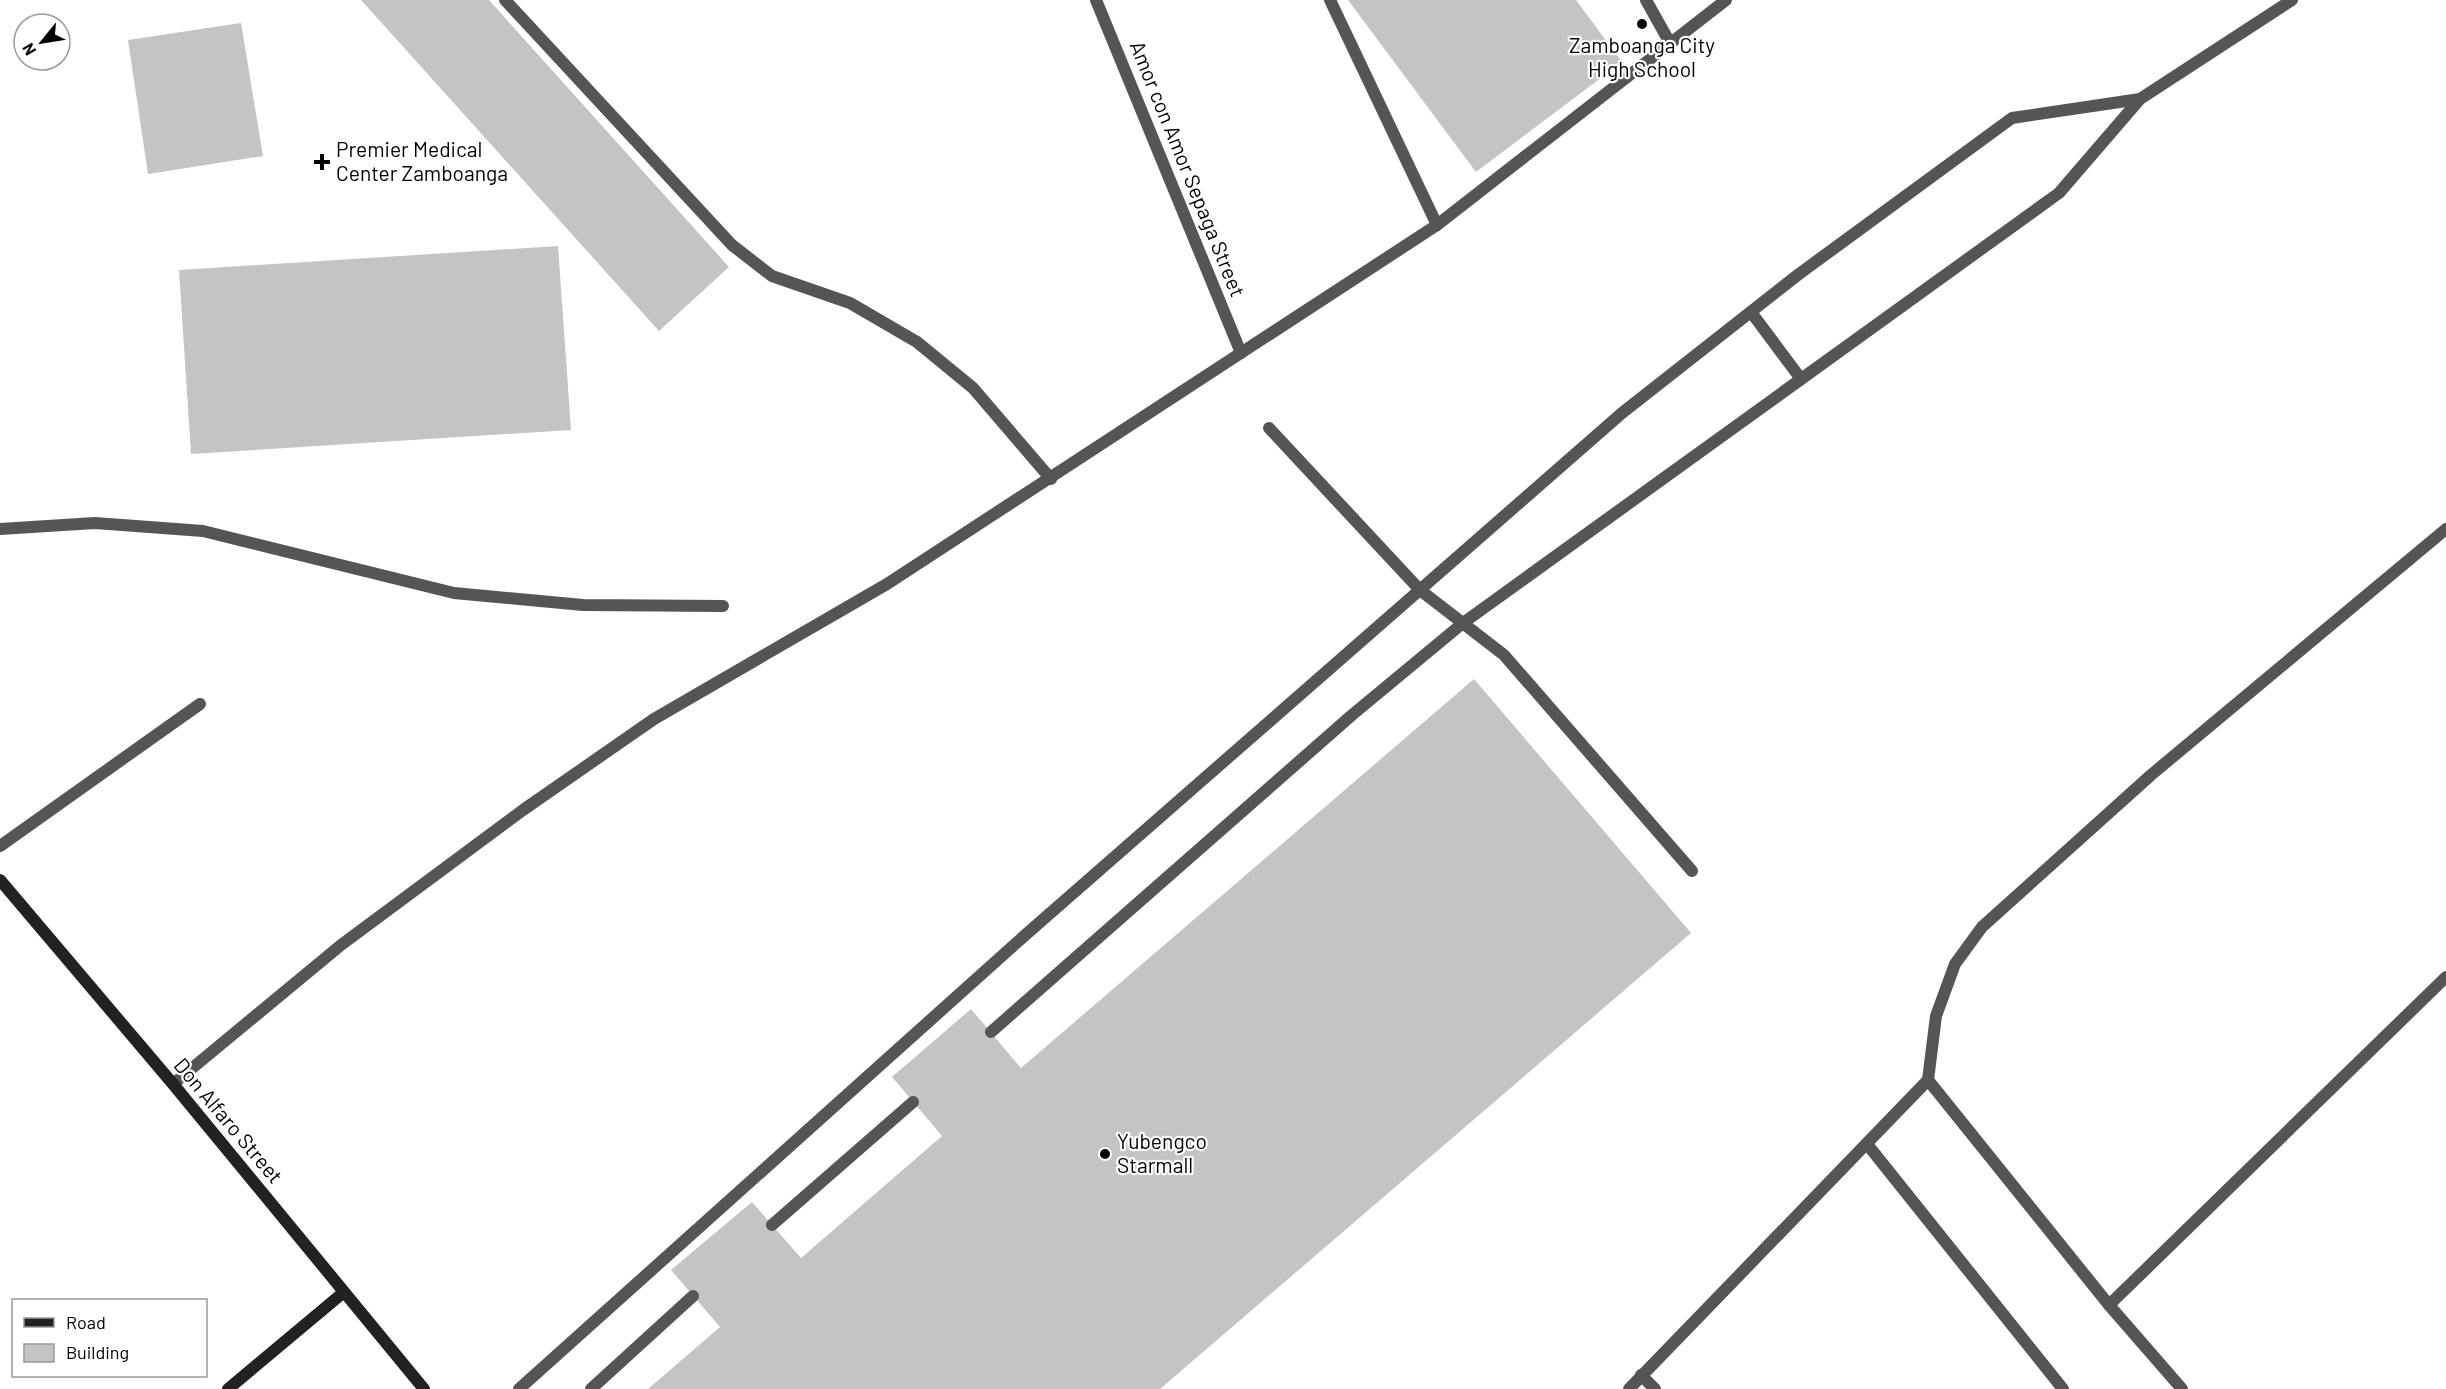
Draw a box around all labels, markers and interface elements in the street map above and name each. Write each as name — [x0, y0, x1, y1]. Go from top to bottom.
north arrow — [12, 12, 72, 72]
marker: Zamboanga City High School — [1635, 17, 1649, 31]
place label: Zamboanga City High School — [1569, 32, 1715, 81]
street label: Amor con Amor Sepaga Street — [1126, 37, 1251, 300]
text: N — [18, 40, 39, 59]
place label: Premier Medical Center Zamboanga — [336, 136, 508, 185]
marker: Premier Medical Center Zamboanga — [313, 153, 331, 171]
street label: Don Alfaro Street — [169, 1052, 289, 1188]
place label: Yubengco Starmall — [1117, 1128, 1207, 1177]
marker: Yubengco Starmall — [1098, 1147, 1112, 1161]
legend — [12, 1299, 207, 1377]
text: Road — [66, 1311, 106, 1333]
text: Building — [66, 1341, 129, 1363]

